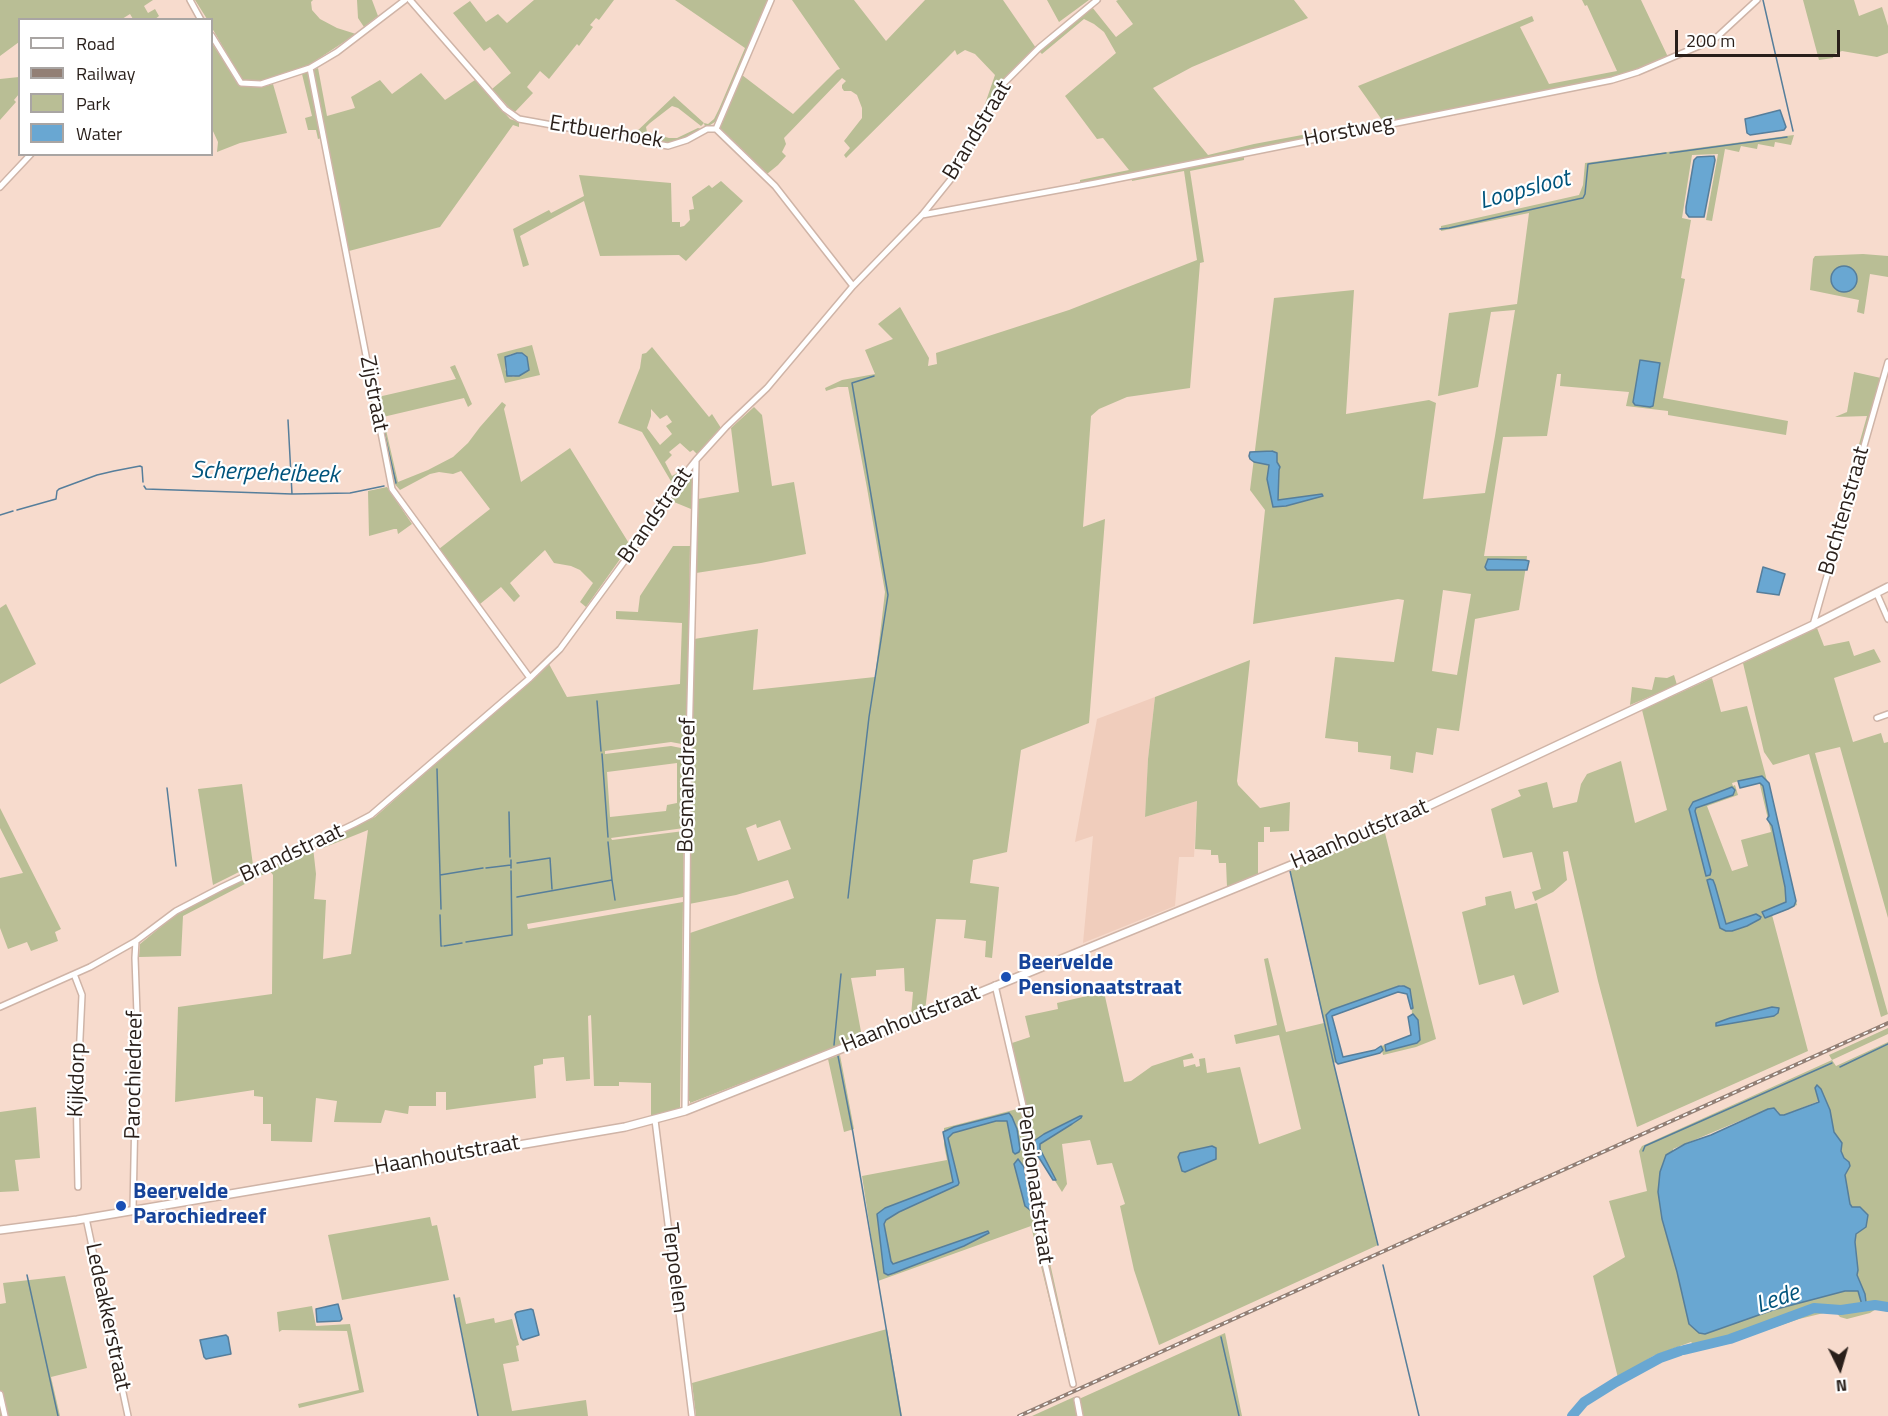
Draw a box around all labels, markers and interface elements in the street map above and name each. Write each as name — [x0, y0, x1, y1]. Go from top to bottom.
legend — [18, 18, 213, 156]
scale bar — [1678, 18, 1843, 56]
text: 200 m — [1686, 27, 1735, 54]
text: Road — [76, 30, 115, 57]
text: Railway — [76, 60, 135, 87]
street label: Brandstraat — [938, 77, 1018, 185]
text: Park — [76, 90, 110, 117]
street label: Horstweg — [1302, 110, 1396, 154]
street label: Ertbuerhoek — [547, 111, 665, 155]
text: Water — [76, 120, 122, 147]
water label: Loopsloot — [1477, 165, 1573, 217]
street label: Zijstraat — [353, 354, 393, 434]
street label: Bochtenstraat — [1814, 444, 1876, 578]
water label: Scherpeheibeek — [190, 457, 340, 491]
street label: Brandstraat — [613, 463, 699, 569]
street label: Bosmansdreef — [674, 717, 702, 853]
street label: Haanhoutstraat — [1287, 794, 1433, 876]
street label: Brandstraat — [236, 819, 348, 889]
place label: Beervelde Pensionaatstraat — [1018, 951, 1182, 1002]
marker: Beervelde Pensionaatstraat — [999, 970, 1013, 984]
street label: Haanhoutstraat — [838, 980, 984, 1060]
street label: Parochiedreef — [121, 1010, 149, 1140]
street label: Kijkdorp — [64, 1042, 92, 1118]
street label: Pensionaatstraat — [1010, 1104, 1058, 1266]
street label: Haanhoutstraat — [372, 1130, 522, 1182]
place label: Beervelde Parochiedreef — [133, 1180, 266, 1232]
marker: Beervelde Parochiedreef — [114, 1199, 128, 1213]
street label: Terpoelen — [655, 1221, 693, 1315]
street label: Ledeakkerstraat — [78, 1241, 136, 1393]
water label: Lede — [1752, 1279, 1804, 1321]
north arrow — [1810, 1338, 1870, 1398]
text: N — [1835, 1373, 1848, 1398]

